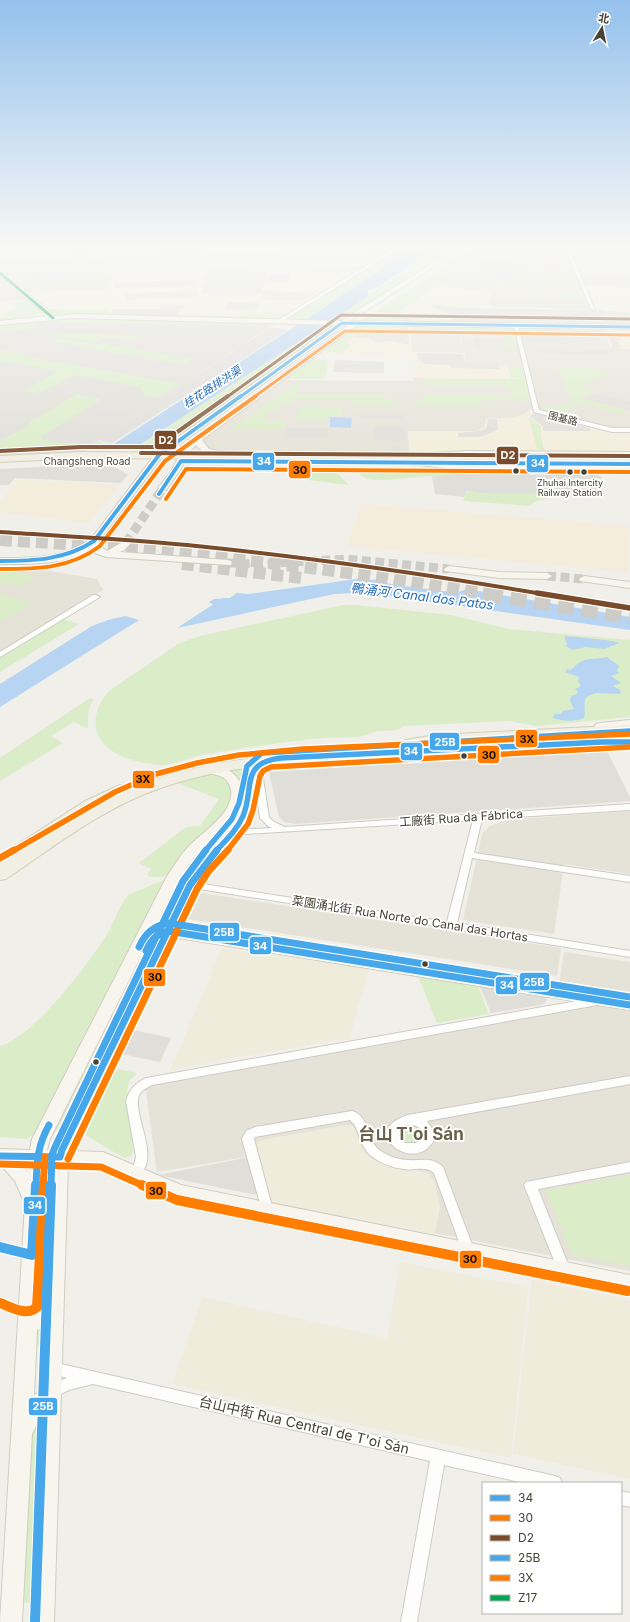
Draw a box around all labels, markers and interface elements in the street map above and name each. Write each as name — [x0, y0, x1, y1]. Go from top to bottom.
north arrow — [582, 8, 622, 48]
text: 北 — [597, 10, 610, 26]
water label: 桂花路排洪渠 — [181, 362, 245, 411]
street label: 围基路 — [547, 409, 579, 427]
line badge: D2 — [154, 430, 177, 450]
text: D2 — [159, 433, 174, 447]
line badge: D2 — [496, 446, 519, 465]
text: D2 — [501, 448, 516, 462]
line badge: 34 — [252, 452, 275, 471]
text: 34 — [257, 454, 271, 468]
line badge: 34 — [526, 454, 549, 473]
street label: Changsheng Road — [44, 455, 130, 467]
text: 34 — [531, 456, 545, 470]
line badge: 30 — [288, 460, 311, 479]
text: 30 — [293, 463, 307, 477]
unlabelled marker — [511, 466, 521, 476]
marker: Zhuhai Intercity Railway Station — [565, 467, 575, 477]
unlabelled marker — [579, 467, 589, 477]
place label: Zhuhai Intercity Railway Station — [537, 477, 603, 498]
water label: 鴨涌河 Canal dos Patos — [350, 579, 495, 613]
line badge: 3X — [515, 729, 538, 748]
line badge: 25B — [429, 732, 460, 751]
text: 3X — [520, 732, 534, 746]
text: 25B — [434, 735, 456, 749]
line badge: 34 — [400, 742, 423, 761]
text: 34 — [404, 744, 418, 758]
line badge: 30 — [477, 745, 500, 764]
text: 30 — [482, 748, 496, 762]
unlabelled marker — [459, 751, 469, 761]
line badge: 3X — [132, 770, 155, 789]
text: 3X — [136, 772, 150, 786]
street label: 工廠街 Rua da Fábrica — [399, 806, 523, 829]
street label: 菜園涌北街 Rua Norte do Canal das Hortas — [291, 892, 529, 945]
line badge: 25B — [209, 922, 240, 942]
text: 25B — [213, 925, 235, 939]
line badge: 34 — [249, 936, 272, 955]
text: 34 — [253, 939, 267, 953]
unlabelled marker — [420, 959, 430, 969]
line badge: 30 — [143, 968, 166, 987]
text: 30 — [148, 970, 162, 984]
line badge: 25B — [519, 972, 550, 991]
text: 25B — [523, 975, 545, 989]
line badge: 34 — [495, 976, 518, 995]
text: 34 — [500, 978, 514, 992]
unlabelled marker — [91, 1057, 101, 1067]
district label: 台山 T'oi Sán — [358, 1124, 464, 1144]
line badge: 30 — [145, 1181, 167, 1200]
text: 30 — [149, 1184, 163, 1198]
line badge: 34 — [23, 1196, 46, 1215]
text: 34 — [28, 1198, 42, 1212]
line badge: 30 — [459, 1250, 482, 1269]
text: 30 — [463, 1252, 477, 1266]
street label: 台山中街 Rua Central de T'oi Sán — [197, 1392, 411, 1457]
line badge: 25B — [28, 1397, 58, 1416]
text: 25B — [32, 1399, 54, 1413]
legend — [482, 1482, 622, 1614]
text: 34 — [518, 1490, 533, 1505]
text: 30 — [518, 1510, 533, 1525]
text: D2 — [518, 1530, 534, 1545]
text: 25B — [518, 1550, 541, 1565]
text: 3X — [518, 1570, 533, 1585]
text: Z17 — [518, 1590, 537, 1605]

